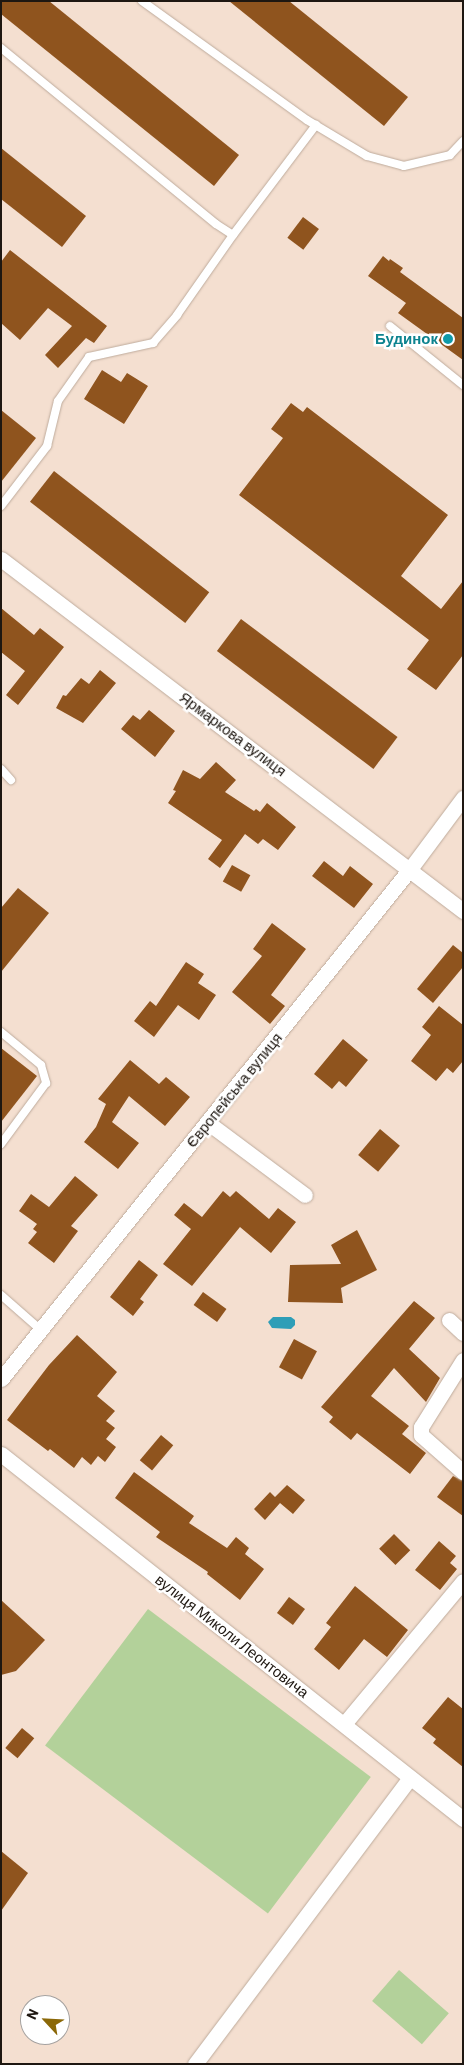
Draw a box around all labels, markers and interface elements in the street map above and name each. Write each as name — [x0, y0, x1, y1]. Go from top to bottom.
place label: Будинок — [375, 330, 438, 348]
marker: Будинок — [442, 333, 454, 345]
street label: Ярмаркова вулиця — [176, 688, 290, 780]
street label: Європейська вулиця — [182, 1029, 286, 1151]
street label: вулиця Миколи Леонтовича — [152, 1570, 312, 1702]
north arrow — [20, 1995, 70, 2045]
text: N — [22, 2006, 42, 2022]

